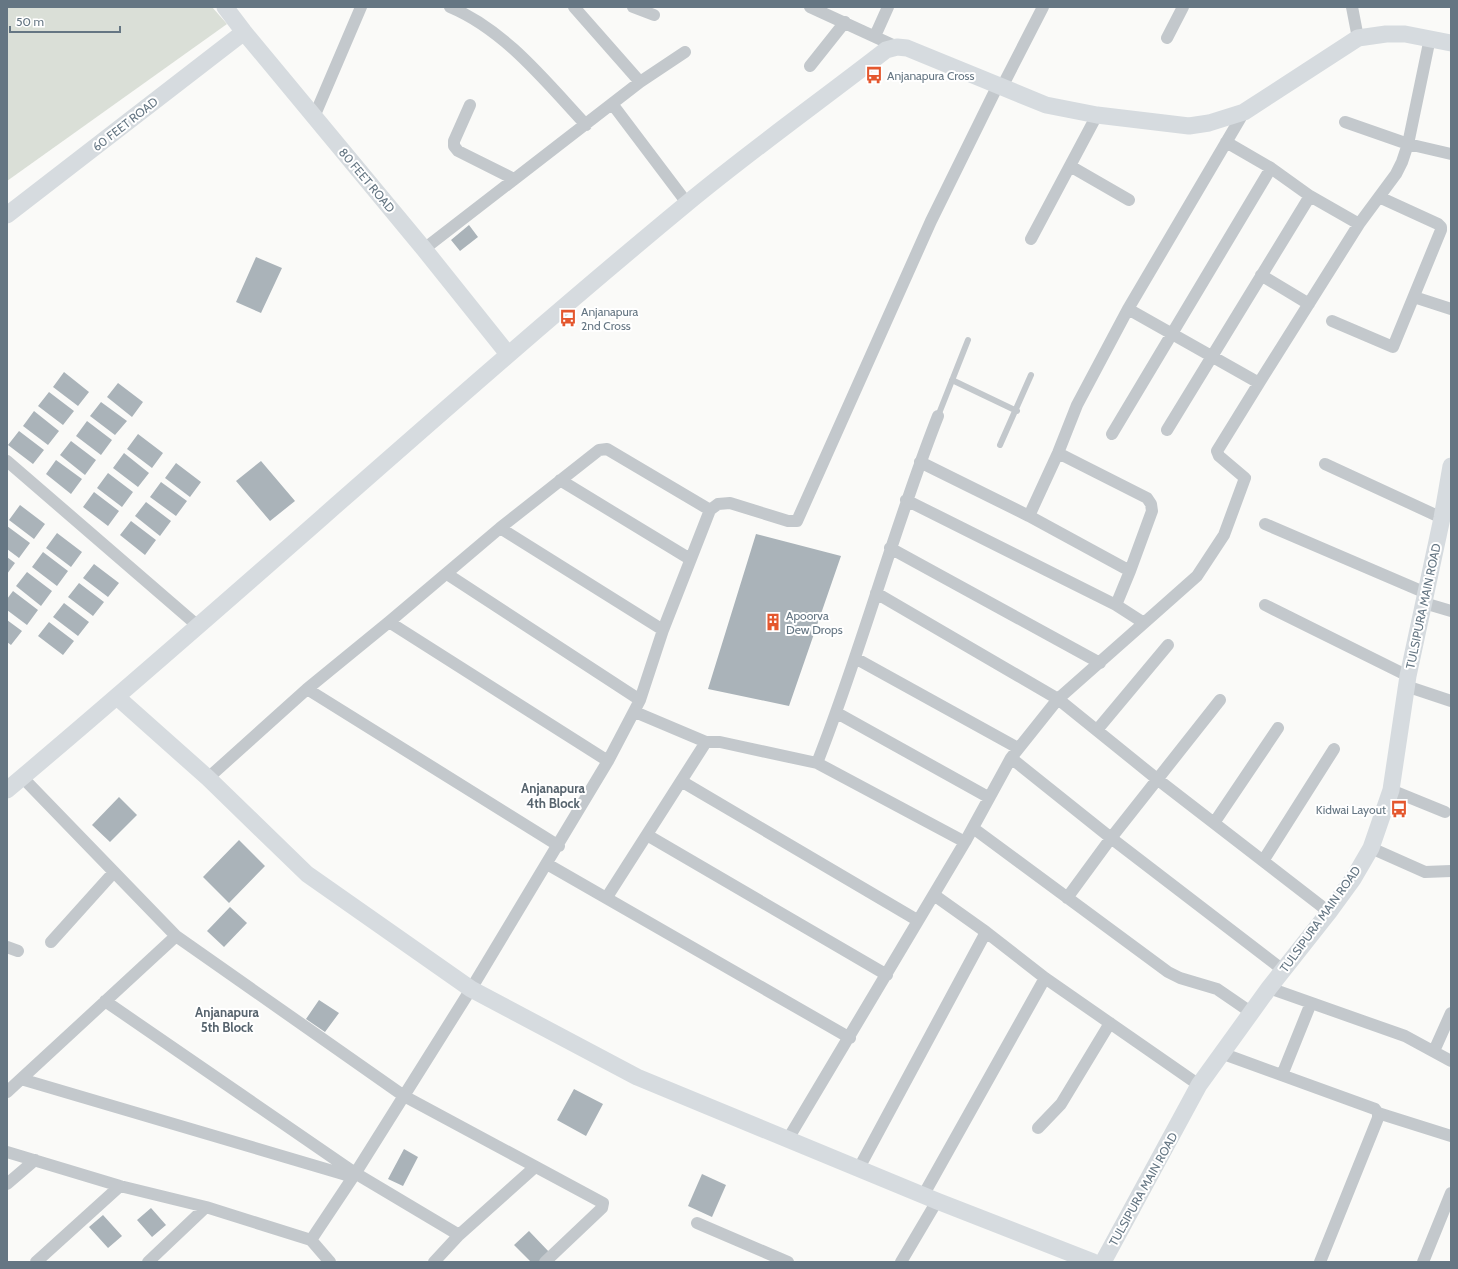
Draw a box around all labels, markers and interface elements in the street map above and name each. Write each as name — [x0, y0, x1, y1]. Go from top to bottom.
scale bar — [10, 8, 120, 34]
text: 50 m — [16, 14, 44, 29]
bus stop icon: Anjanapura Cross — [864, 65, 884, 85]
place label: Anjanapura Cross — [887, 68, 975, 83]
street label: 60 FEET ROAD — [89, 94, 161, 154]
street label: 80 FEET ROAD — [336, 145, 398, 215]
place label: Anjanapura 2nd Cross — [581, 304, 639, 333]
bus stop icon: Anjanapura 2nd Cross — [558, 308, 578, 328]
street label: TULSIPURA MAIN ROAD — [1402, 542, 1444, 670]
place label: Apoorva Dew Drops — [786, 608, 843, 637]
building icon: Apoorva Dew Drops — [763, 612, 783, 632]
district label: Anjanapura 4th Block — [521, 780, 585, 811]
bus stop icon: Kidwai Layout — [1389, 799, 1409, 819]
place label: Kidwai Layout — [1316, 802, 1386, 817]
street label: TULSIPURA MAIN ROAD — [1276, 863, 1364, 975]
district label: Anjanapura 5th Block — [195, 1004, 259, 1035]
street label: TULSIPURA MAIN ROAD — [1105, 1129, 1181, 1249]

